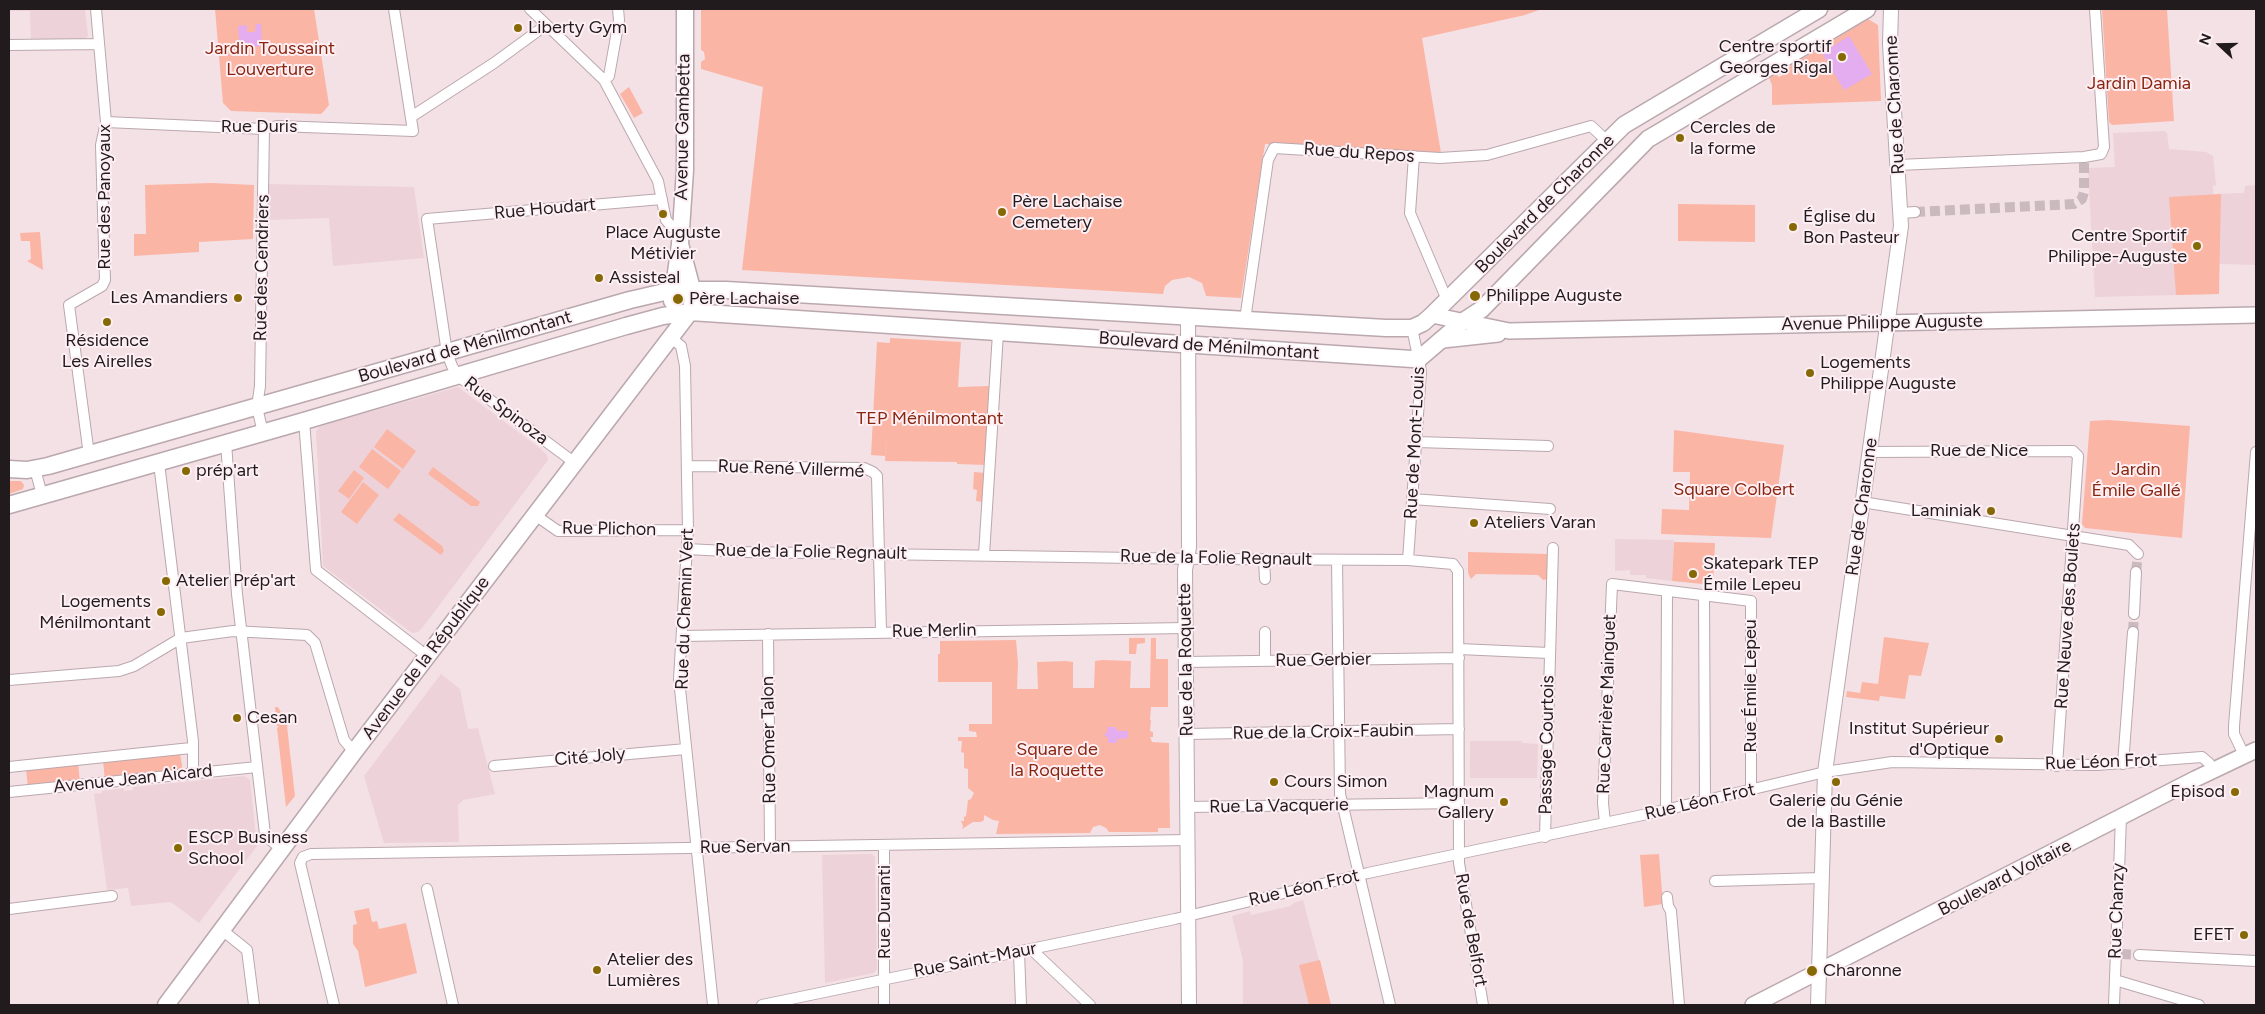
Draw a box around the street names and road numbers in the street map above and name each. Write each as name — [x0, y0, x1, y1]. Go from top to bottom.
street label: Rue de Charonne — [1881, 35, 1909, 175]
street label: Avenue Gambetta — [671, 54, 695, 200]
street label: Rue Duris — [221, 116, 297, 138]
street label: Rue des Panoyaux — [94, 124, 116, 270]
street label: Boulevard de Charonne — [1471, 130, 1619, 278]
street label: Rue du Repos — [1303, 138, 1415, 168]
street label: Rue des Cendriers — [250, 194, 274, 342]
street label: Rue Houdart — [493, 194, 597, 224]
street label: Boulevard de Ménilmontant — [356, 306, 574, 388]
street label: Avenue Philippe Auguste — [1781, 310, 1983, 336]
street label: Boulevard de Ménilmontant — [1098, 328, 1320, 364]
street label: Rue de Mont-Louis — [1400, 366, 1430, 520]
street label: Rue Spinoza — [460, 372, 552, 450]
street label: Rue de Charonne — [1842, 437, 1882, 577]
street label: Rue de Nice — [1930, 440, 2028, 462]
street label: Rue René Villermé — [717, 456, 865, 482]
street label: Rue Plichon — [562, 517, 656, 541]
street label: Rue Neuve des Boulets — [2051, 522, 2085, 710]
street label: Rue du Chemin Vert — [671, 528, 699, 690]
street label: Rue de la Folie Regnault — [715, 540, 907, 564]
street label: Rue de la Folie Regnault — [1120, 546, 1312, 570]
street label: Avenue de la République — [358, 572, 494, 744]
street label: Rue de la Roquette — [1174, 583, 1198, 737]
street label: Rue Carrière Mainguet — [1593, 614, 1621, 794]
street label: Rue Merlin — [891, 619, 977, 643]
street label: Rue Émile Lepeu — [1740, 619, 1762, 753]
street label: Rue Gerbier — [1275, 648, 1371, 672]
street label: Passage Courtois — [1535, 675, 1559, 815]
street label: Rue Omer Talon — [757, 676, 781, 804]
street label: Rue de la Croix-Faubin — [1232, 720, 1414, 744]
street label: Cité Joly — [554, 743, 626, 771]
street label: Rue Léon Frot — [2044, 749, 2158, 775]
street label: Avenue Jean Aicard — [52, 760, 214, 798]
street label: Rue Léon Frot — [1643, 779, 1757, 825]
street label: Rue La Vacquerie — [1209, 794, 1349, 818]
street label: Rue Servan — [699, 835, 791, 859]
street label: Boulevard Voltaire — [1935, 835, 2075, 921]
street label: Rue Chanzy — [2105, 863, 2129, 959]
street label: Rue Duranti — [874, 865, 896, 959]
street label: Rue Léon Frot — [1247, 865, 1361, 911]
street label: Rue de Belfort — [1450, 871, 1492, 989]
street label: Rue Saint-Maur — [912, 937, 1038, 983]

